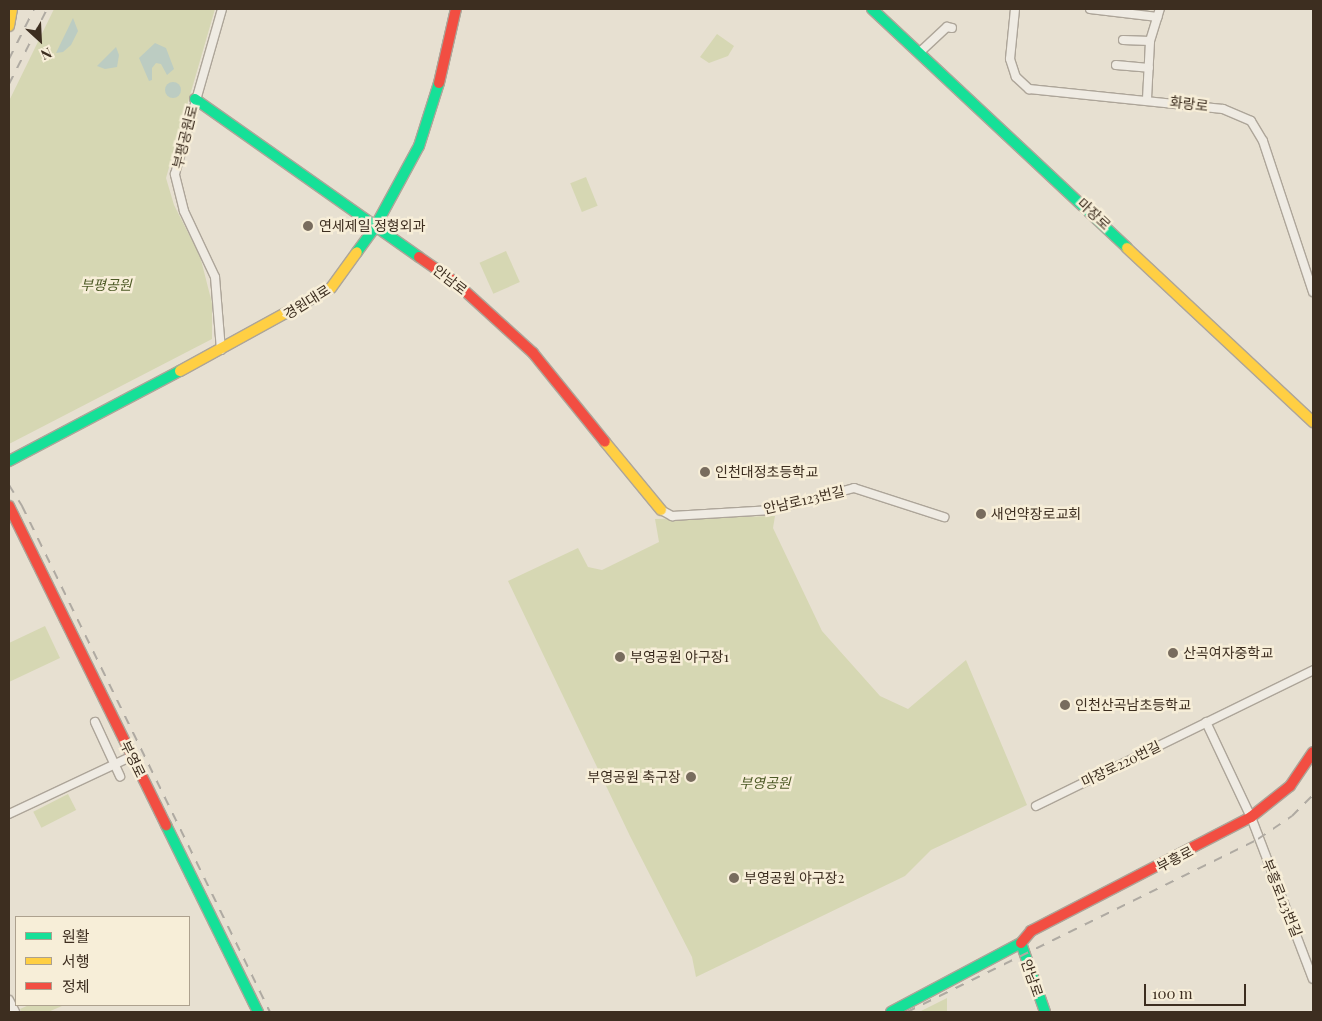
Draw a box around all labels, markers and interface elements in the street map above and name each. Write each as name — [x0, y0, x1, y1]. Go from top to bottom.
north arrow — [15, 15, 65, 65]
text: N — [38, 43, 55, 65]
street label: 화랑로 — [1169, 93, 1209, 115]
street label: 부평공원로 — [169, 104, 201, 170]
street label: 마장로 — [1074, 195, 1114, 233]
place label: 연세제일 정형외과 — [319, 218, 426, 234]
marker: 연세제일 정형외과 — [301, 219, 315, 233]
street label: 안남로 — [430, 261, 470, 299]
park label: 부평공원 — [80, 277, 132, 293]
street label: 경원대로 — [281, 281, 333, 323]
place label: 인천대정초등학교 — [715, 464, 818, 480]
marker: 인천대정초등학교 — [699, 466, 711, 478]
street label: 안남로123번길 — [762, 483, 846, 517]
place label: 새언약장로교회 — [991, 506, 1081, 522]
marker: 새언약장로교회 — [975, 508, 987, 520]
place label: 산곡여자중학교 — [1183, 645, 1273, 661]
marker: 산곡여자중학교 — [1167, 647, 1179, 659]
place label: 부영공원 야구장1 — [630, 649, 729, 665]
marker: 부영공원 야구장1 — [614, 651, 626, 663]
place label: 인천산곡남초등학교 — [1075, 697, 1191, 713]
marker: 인천산곡남초등학교 — [1059, 699, 1071, 711]
street label: 부영로 — [117, 738, 149, 780]
street label: 마장로220번길 — [1079, 738, 1163, 790]
place label: 부영공원 축구장 — [587, 769, 681, 785]
marker: 부영공원 축구장 — [685, 771, 697, 783]
park label: 부영공원 — [739, 775, 791, 791]
street label: 부흥로 — [1154, 843, 1196, 875]
street label: 부흥로123번길 — [1259, 857, 1305, 939]
place label: 부영공원 야구장2 — [744, 870, 844, 886]
marker: 부영공원 야구장2 — [728, 872, 740, 884]
legend — [15, 916, 190, 1006]
text: 원활 — [62, 926, 90, 946]
text: 서행 — [62, 951, 90, 971]
street label: 안남로 — [1018, 957, 1046, 999]
scale bar — [1147, 974, 1250, 1006]
text: 정체 — [62, 976, 90, 996]
text: 100 m — [1152, 983, 1193, 1003]

